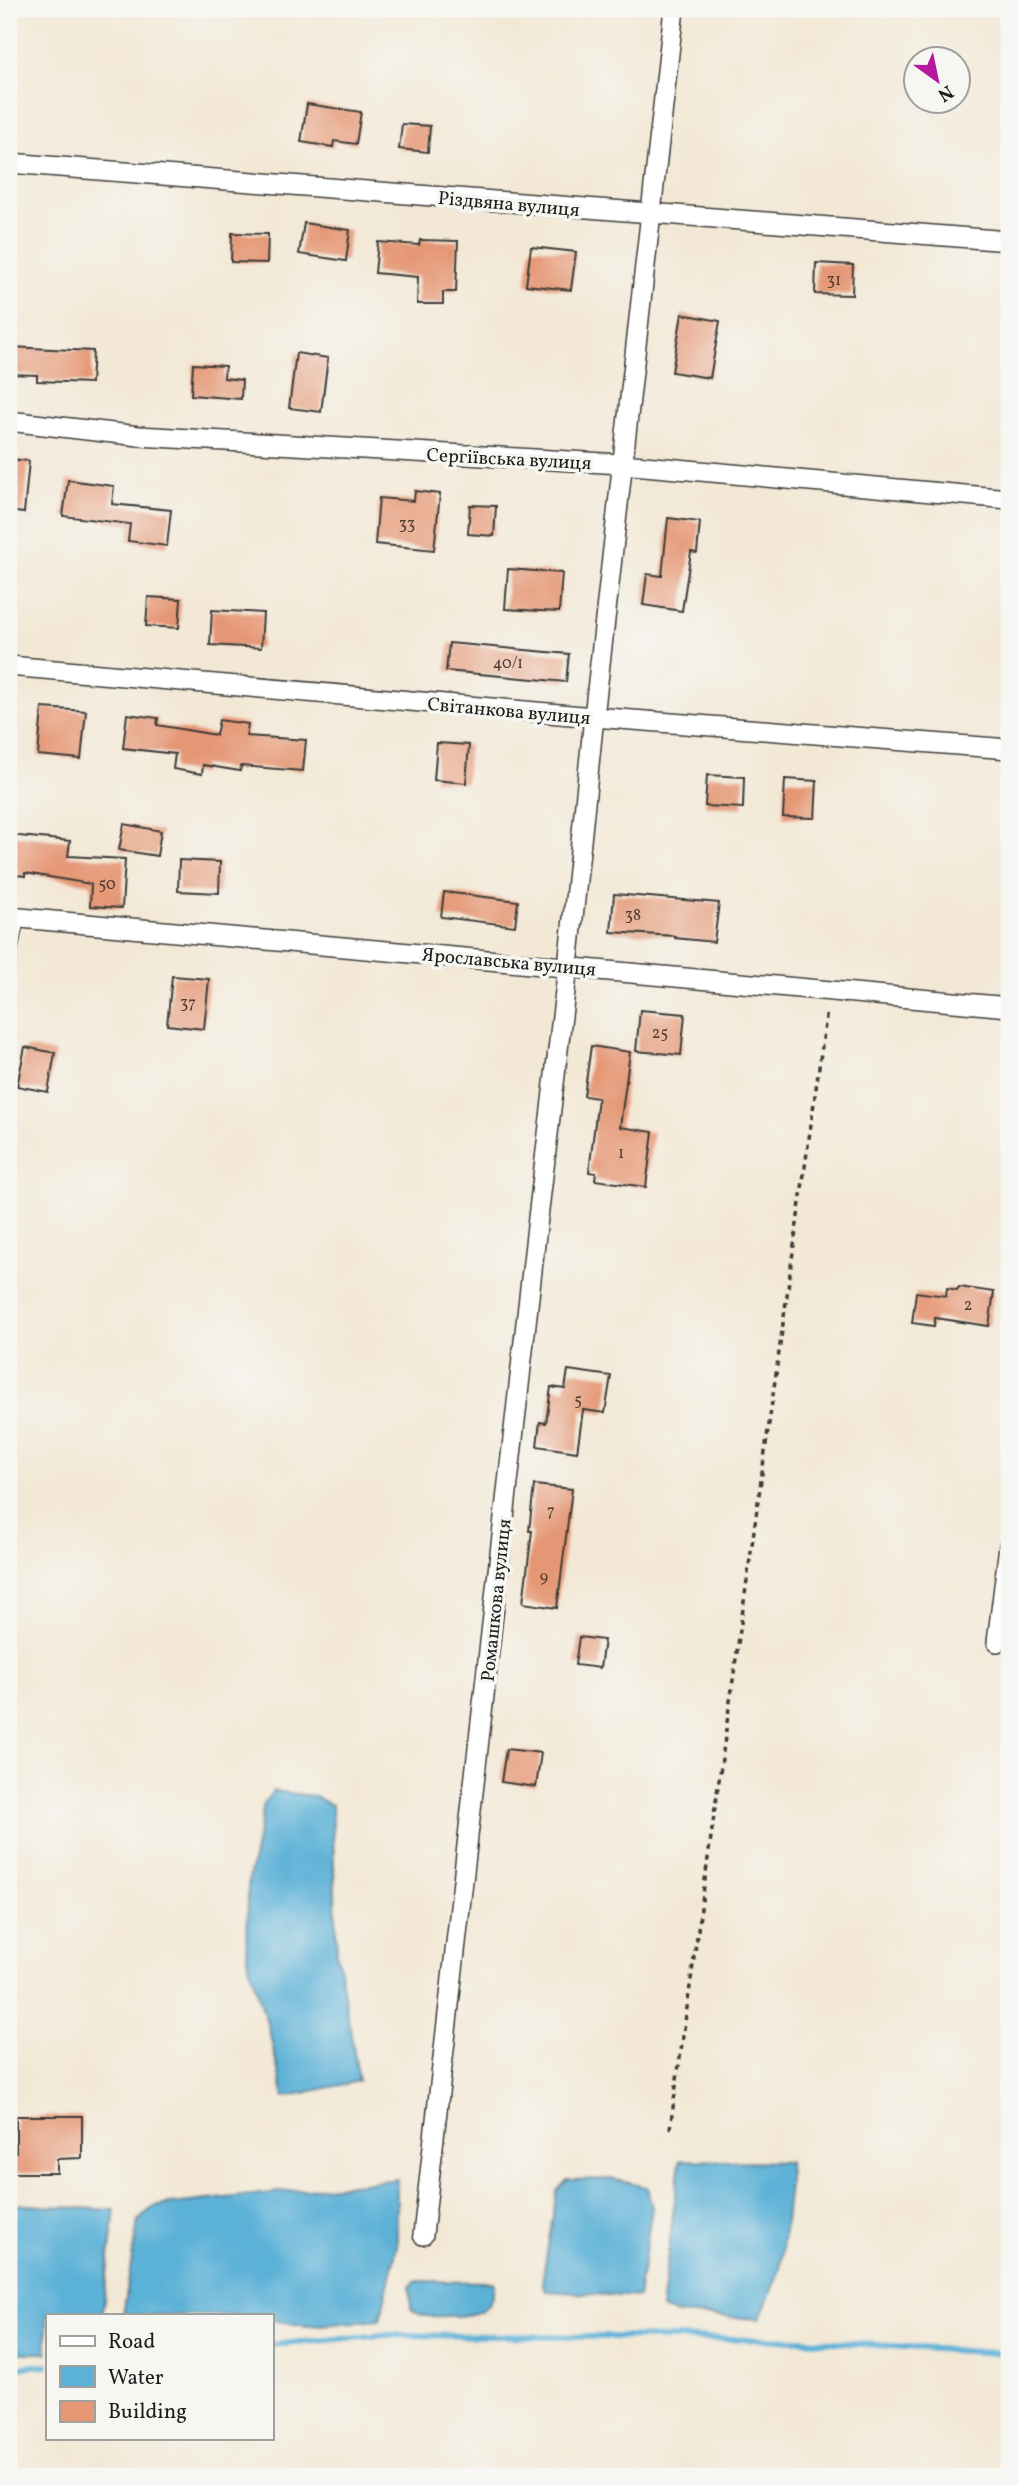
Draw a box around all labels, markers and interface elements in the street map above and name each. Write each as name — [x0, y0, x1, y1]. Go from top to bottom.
north arrow — [902, 46, 972, 116]
text: N — [932, 78, 958, 107]
street label: Різдвяна вулиця — [437, 186, 581, 224]
house number: 31 — [827, 270, 841, 292]
street label: Сергіївська вулиця — [426, 443, 592, 477]
house number: 33 — [399, 514, 415, 536]
house number: 40/1 — [493, 653, 523, 675]
street label: Світанкова вулиця — [426, 692, 591, 732]
house number: 50 — [99, 874, 116, 896]
house number: 38 — [625, 905, 641, 927]
street label: Ярославська вулиця — [421, 942, 597, 984]
house number: 37 — [180, 993, 196, 1015]
house number: 25 — [652, 1023, 668, 1045]
house number: 1 — [618, 1143, 624, 1165]
house number: 2 — [964, 1295, 972, 1317]
house number: 5 — [574, 1390, 582, 1412]
house number: 7 — [547, 1501, 555, 1523]
street label: Ромашкова вулиця — [475, 1517, 518, 1683]
house number: 9 — [540, 1567, 548, 1589]
legend — [46, 2314, 273, 2440]
text: Road — [108, 2328, 155, 2357]
text: Water — [108, 2364, 164, 2393]
text: Building — [108, 2398, 187, 2427]

